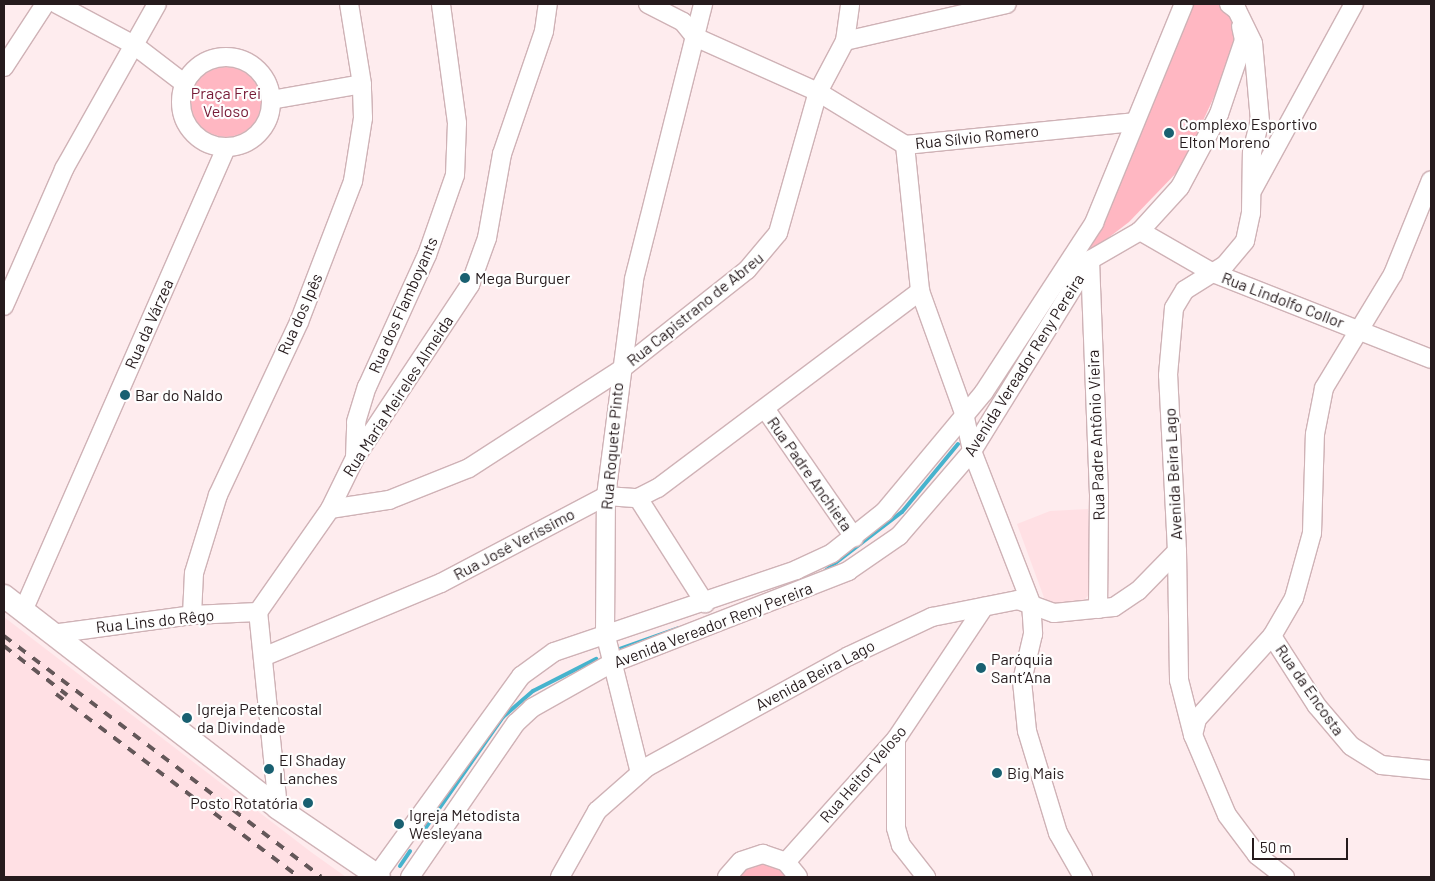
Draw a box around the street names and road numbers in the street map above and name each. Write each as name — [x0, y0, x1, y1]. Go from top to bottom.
street label: Rua Sílvio Romero — [914, 121, 1040, 153]
street label: Rua dos Flamboyants — [364, 234, 442, 376]
street label: Rua Capistrano de Abreu — [623, 248, 767, 370]
street label: Rua Lindolfo Collor — [1219, 268, 1347, 332]
street label: Rua dos Ipês — [274, 270, 326, 358]
street label: Avenida Vereador Reny Pereira — [960, 270, 1088, 460]
street label: Rua da Várzea — [121, 276, 177, 372]
street label: Rua Maria Meireles Almeida — [339, 312, 457, 480]
street label: Rua Padre Antônio Vieira — [1083, 349, 1109, 521]
street label: Rua Roquete Pinto — [597, 381, 627, 511]
street label: Avenida Beira Lago — [1160, 407, 1186, 541]
street label: Rua Padre Anchieta — [763, 413, 857, 535]
street label: Rua José Veríssimo — [450, 504, 578, 584]
street label: Avenida Vereador Reny Pereira — [611, 578, 815, 672]
street label: Rua Lins do Rêgo — [95, 605, 215, 637]
street label: Avenida Beira Lago — [752, 635, 878, 715]
street label: Rua da Encosta — [1272, 641, 1348, 739]
street label: Rua Heitor Veloso — [816, 722, 910, 826]

